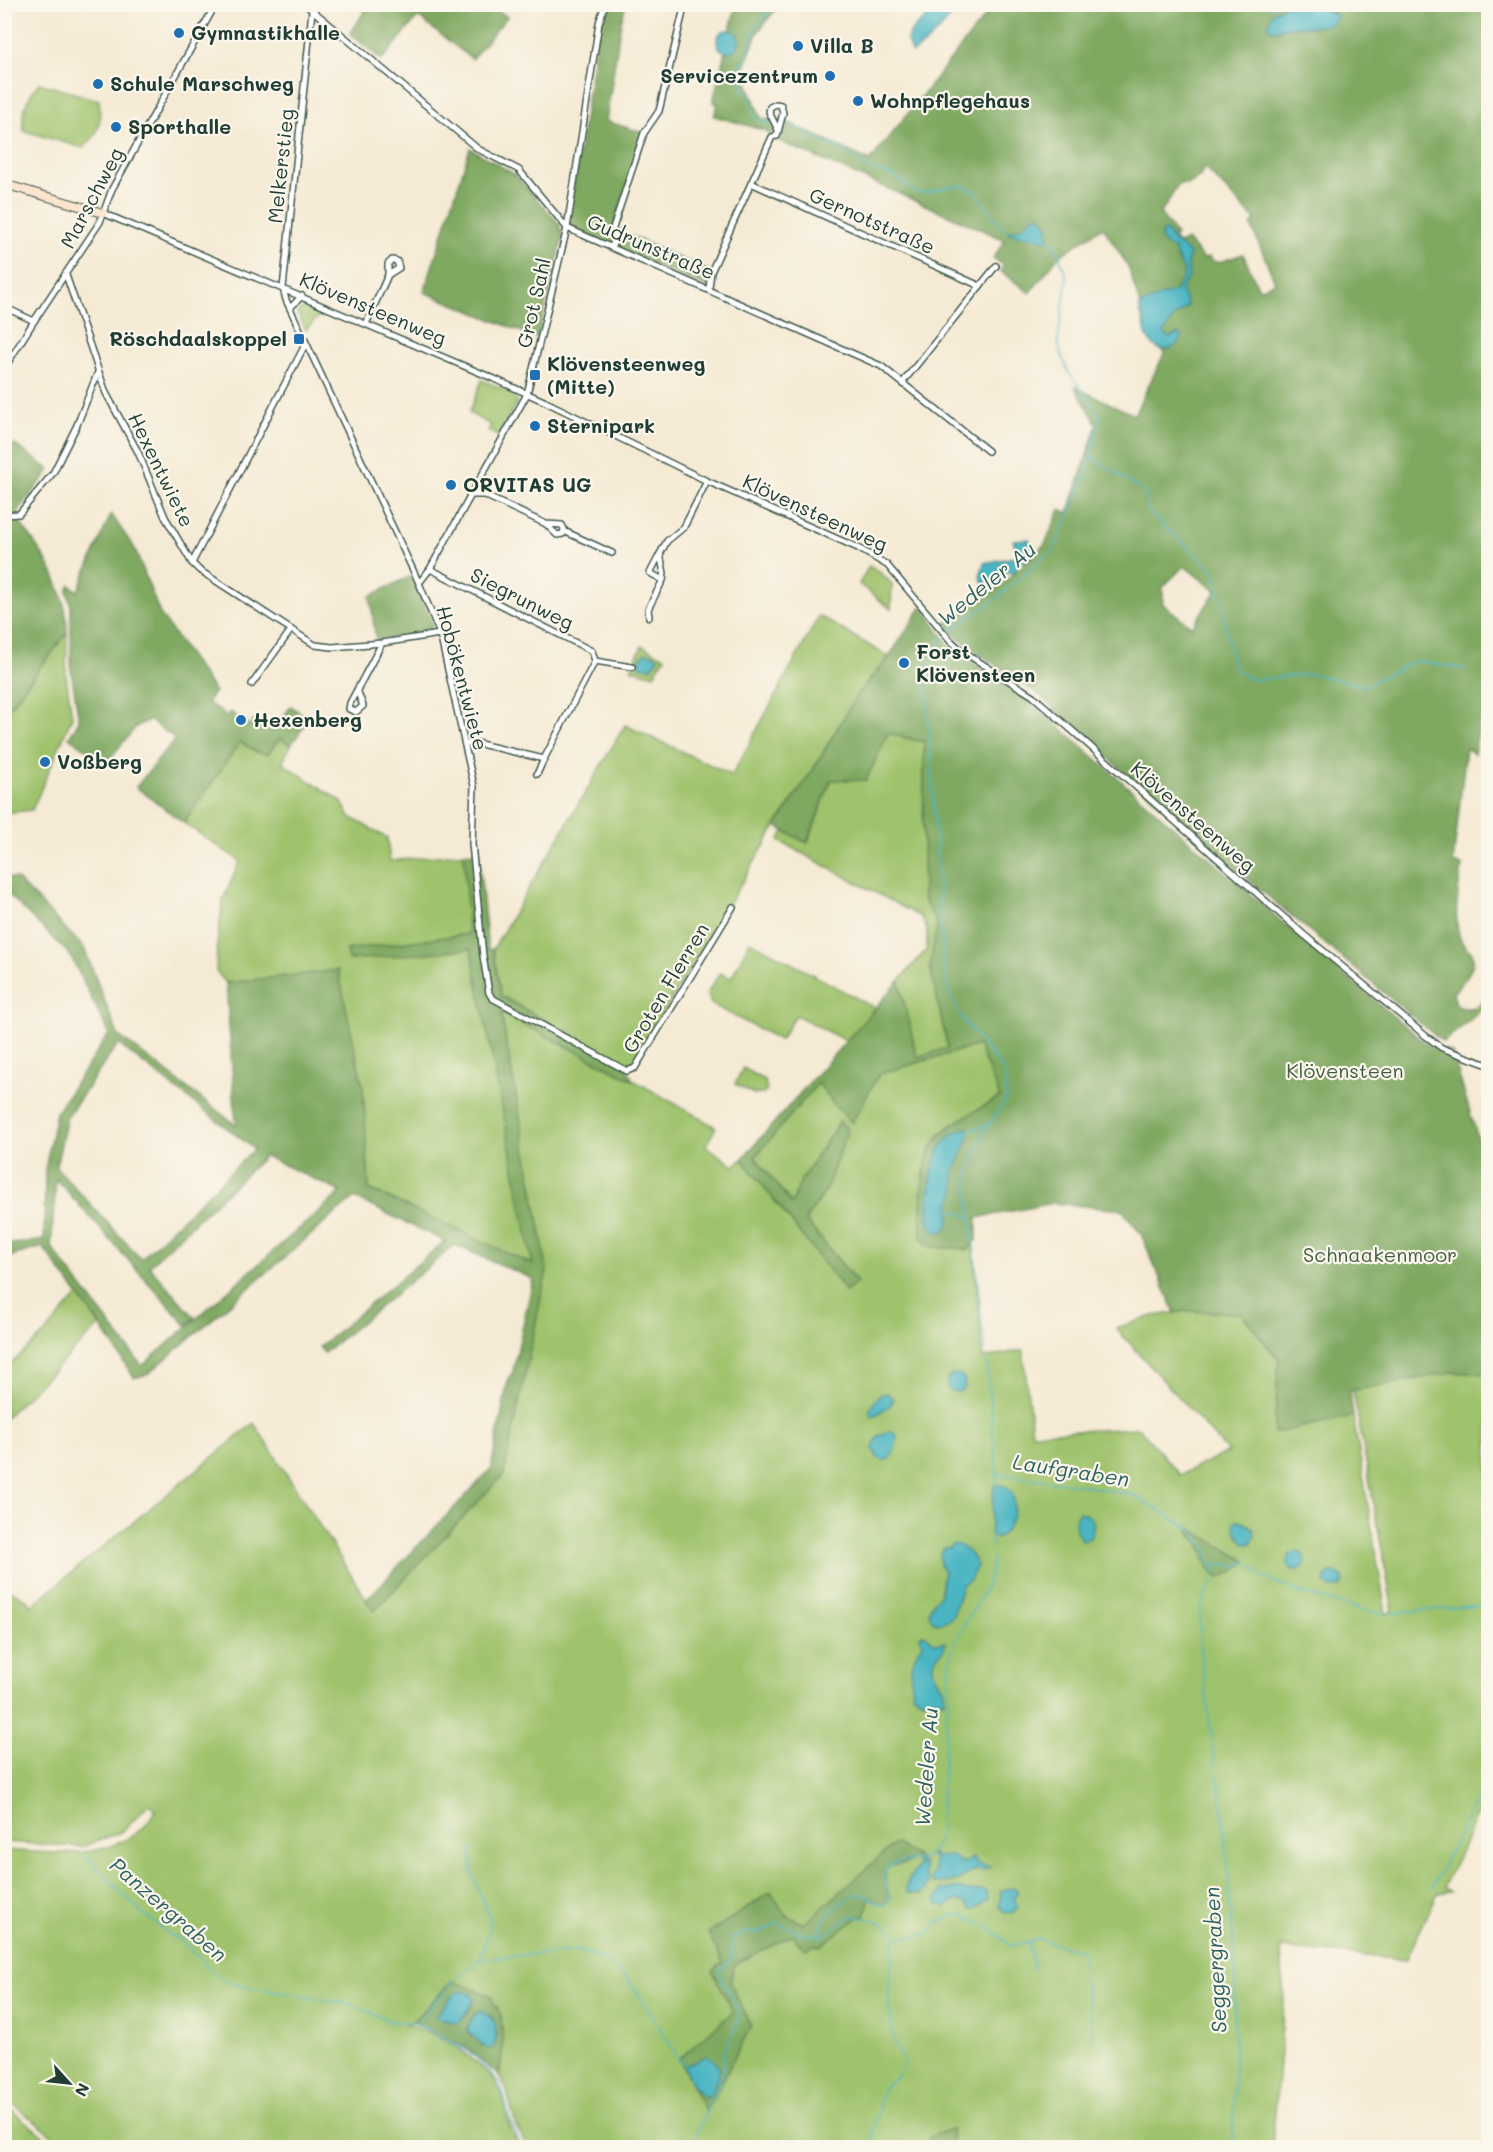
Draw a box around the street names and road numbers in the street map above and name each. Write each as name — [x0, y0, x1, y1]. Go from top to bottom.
street label: Melkerstieg — [261, 107, 299, 224]
street label: Marschweg — [54, 143, 129, 253]
street label: Gernotstraße — [805, 181, 939, 259]
street label: Gudrunstraße — [583, 207, 719, 285]
street label: Grot Sahl — [510, 255, 556, 350]
street label: Klövensteenweg — [296, 265, 451, 351]
street label: Hexentwiete — [123, 408, 201, 531]
street label: Klövensteenweg — [739, 467, 892, 557]
street label: Siegrunweg — [466, 561, 579, 635]
street label: Hobökentwiete — [431, 603, 495, 753]
street label: Klövensteenweg — [1126, 755, 1261, 878]
street label: Groten Flerren — [616, 918, 714, 1057]

